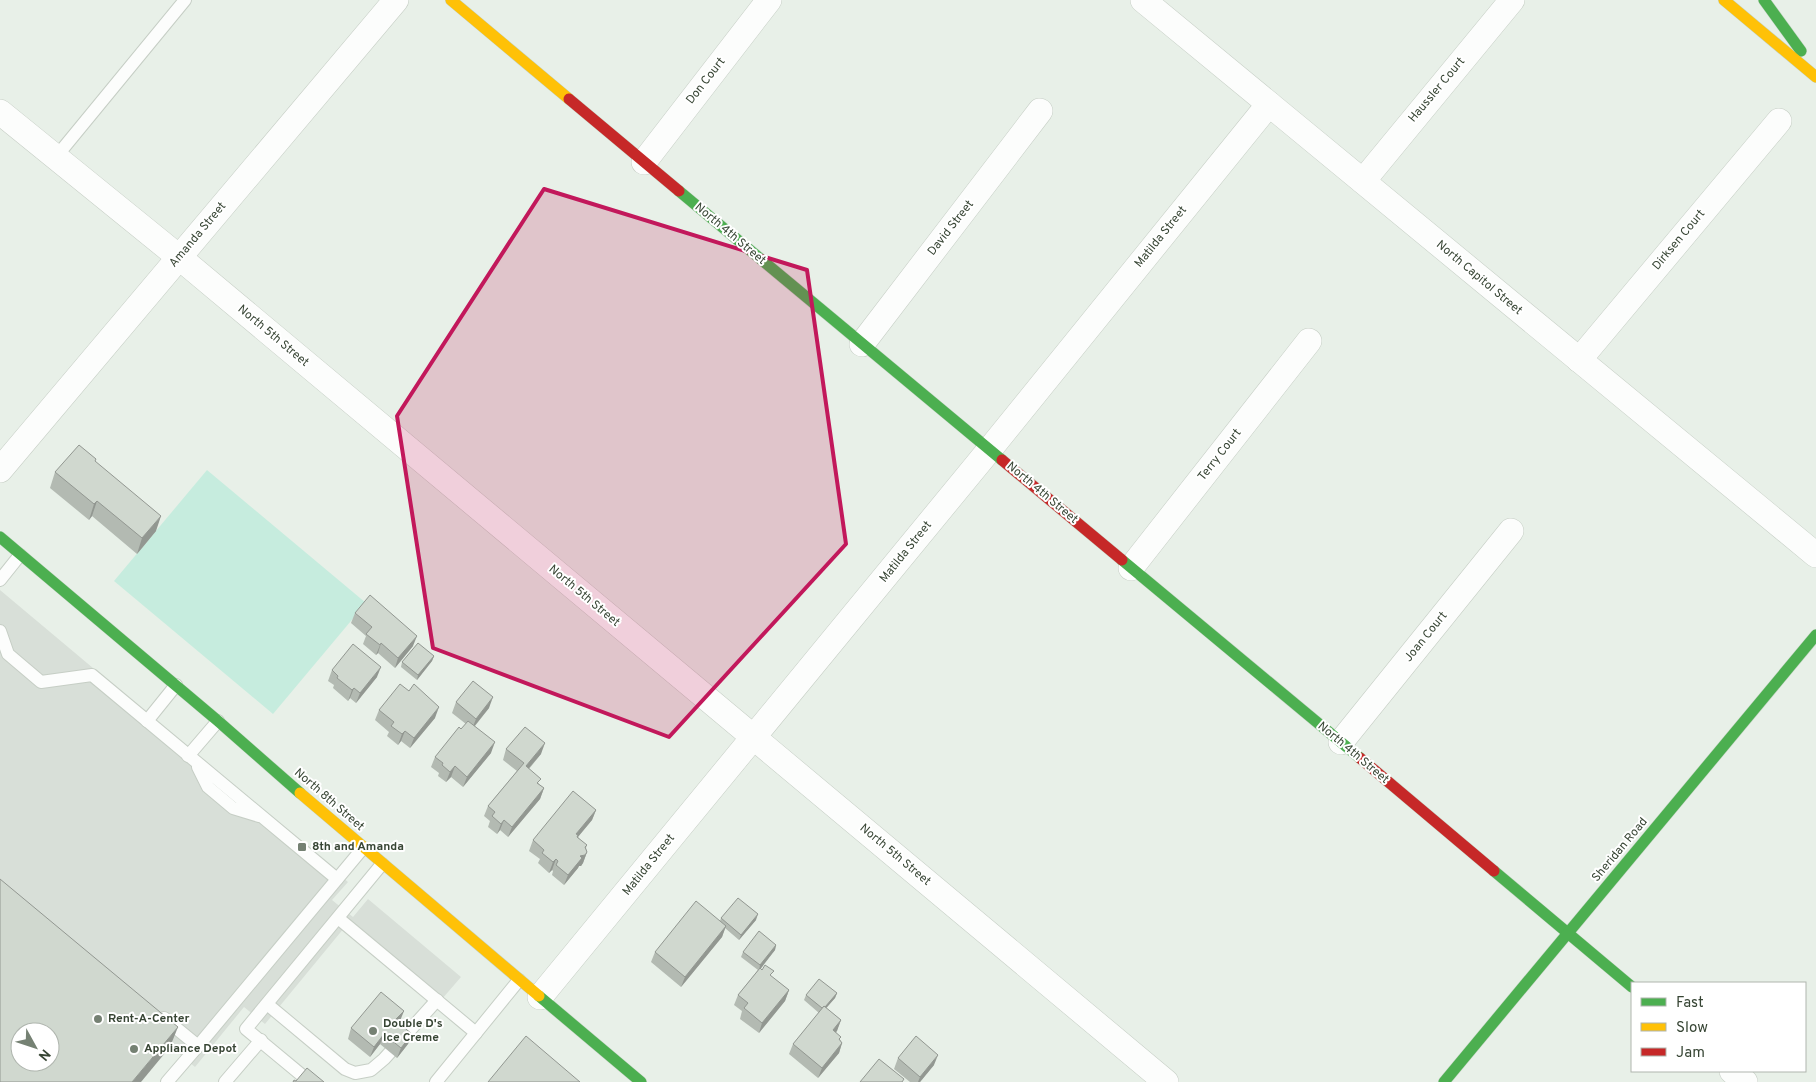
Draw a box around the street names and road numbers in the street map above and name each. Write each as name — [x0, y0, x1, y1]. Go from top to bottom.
street label: Don Court — [683, 54, 729, 108]
street label: Haussler Court — [1405, 54, 1469, 126]
street label: David Street — [924, 197, 978, 259]
street label: Amanda Street — [166, 199, 230, 271]
street label: North 4th Street — [691, 200, 769, 268]
street label: Matilda Street — [1131, 203, 1191, 271]
street label: Dirksen Court — [1649, 206, 1709, 274]
street label: North Capitol Street — [1432, 237, 1526, 319]
street label: North 5th Street — [234, 302, 312, 370]
street label: Terry Court — [1195, 426, 1245, 484]
street label: North 4th Street — [1003, 459, 1081, 527]
street label: Matilda Street — [876, 518, 936, 586]
street label: North 5th Street — [545, 562, 623, 630]
street label: Joan Court — [1401, 609, 1451, 665]
street label: North 4th Street — [1314, 719, 1392, 787]
street label: North 8th Street — [291, 765, 367, 835]
street label: Sheridan Road — [1589, 815, 1651, 885]
street label: North 5th Street — [856, 821, 934, 889]
street label: Matilda Street — [619, 831, 679, 899]

